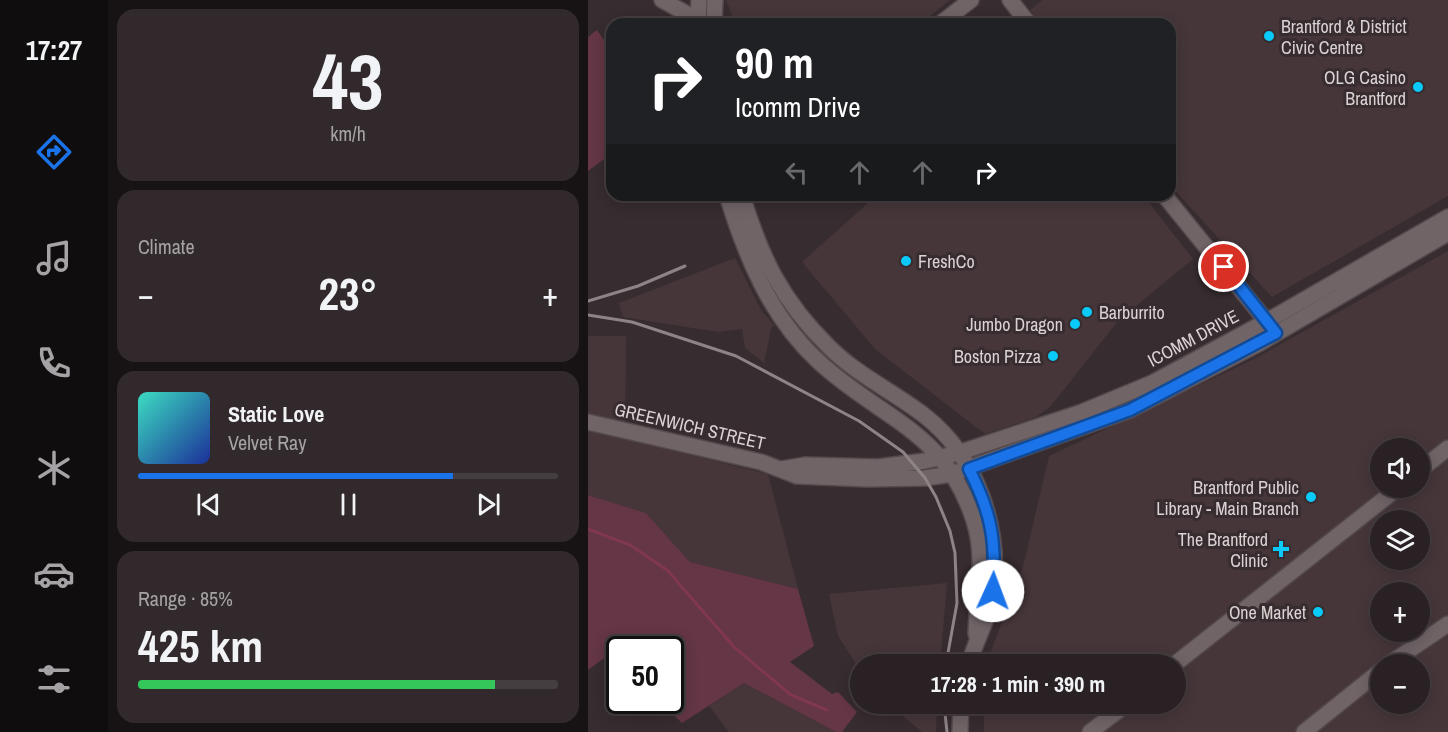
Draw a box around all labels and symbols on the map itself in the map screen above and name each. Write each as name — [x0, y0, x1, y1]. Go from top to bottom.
place label: Brantford & District Civic Centre — [1281, 14, 1407, 60]
marker: Brantford & District Civic Centre — [1262, 29, 1276, 43]
place label: OLG Casino Brantford — [1324, 65, 1406, 111]
marker: OLG Casino Brantford — [1411, 80, 1425, 94]
pin — [1198, 241, 1249, 292]
place label: FreshCo — [918, 249, 975, 274]
marker: FreshCo — [899, 254, 913, 268]
place label: Barburrito — [1099, 300, 1165, 325]
street label: ICOMM DRIVE — [1143, 303, 1243, 373]
marker: Barburrito — [1080, 305, 1094, 319]
place label: Jumbo Dragon — [966, 312, 1063, 337]
marker: Jumbo Dragon — [1068, 317, 1082, 331]
place label: Boston Pizza — [954, 344, 1041, 369]
marker: Boston Pizza — [1046, 349, 1060, 363]
street label: GREENWICH STREET — [612, 396, 768, 456]
place label: Brantford Public Library - Main Branch — [1156, 475, 1299, 521]
marker: Brantford Public Library - Main Branch — [1304, 490, 1318, 504]
place label: The Brantford Clinic — [1178, 527, 1268, 573]
marker: The Brantford Clinic — [1272, 540, 1290, 558]
position arrow — [961, 559, 1025, 623]
place label: One Market — [1229, 600, 1306, 625]
marker: One Market — [1311, 605, 1325, 619]
speed limit sign: 50 — [606, 636, 684, 714]

